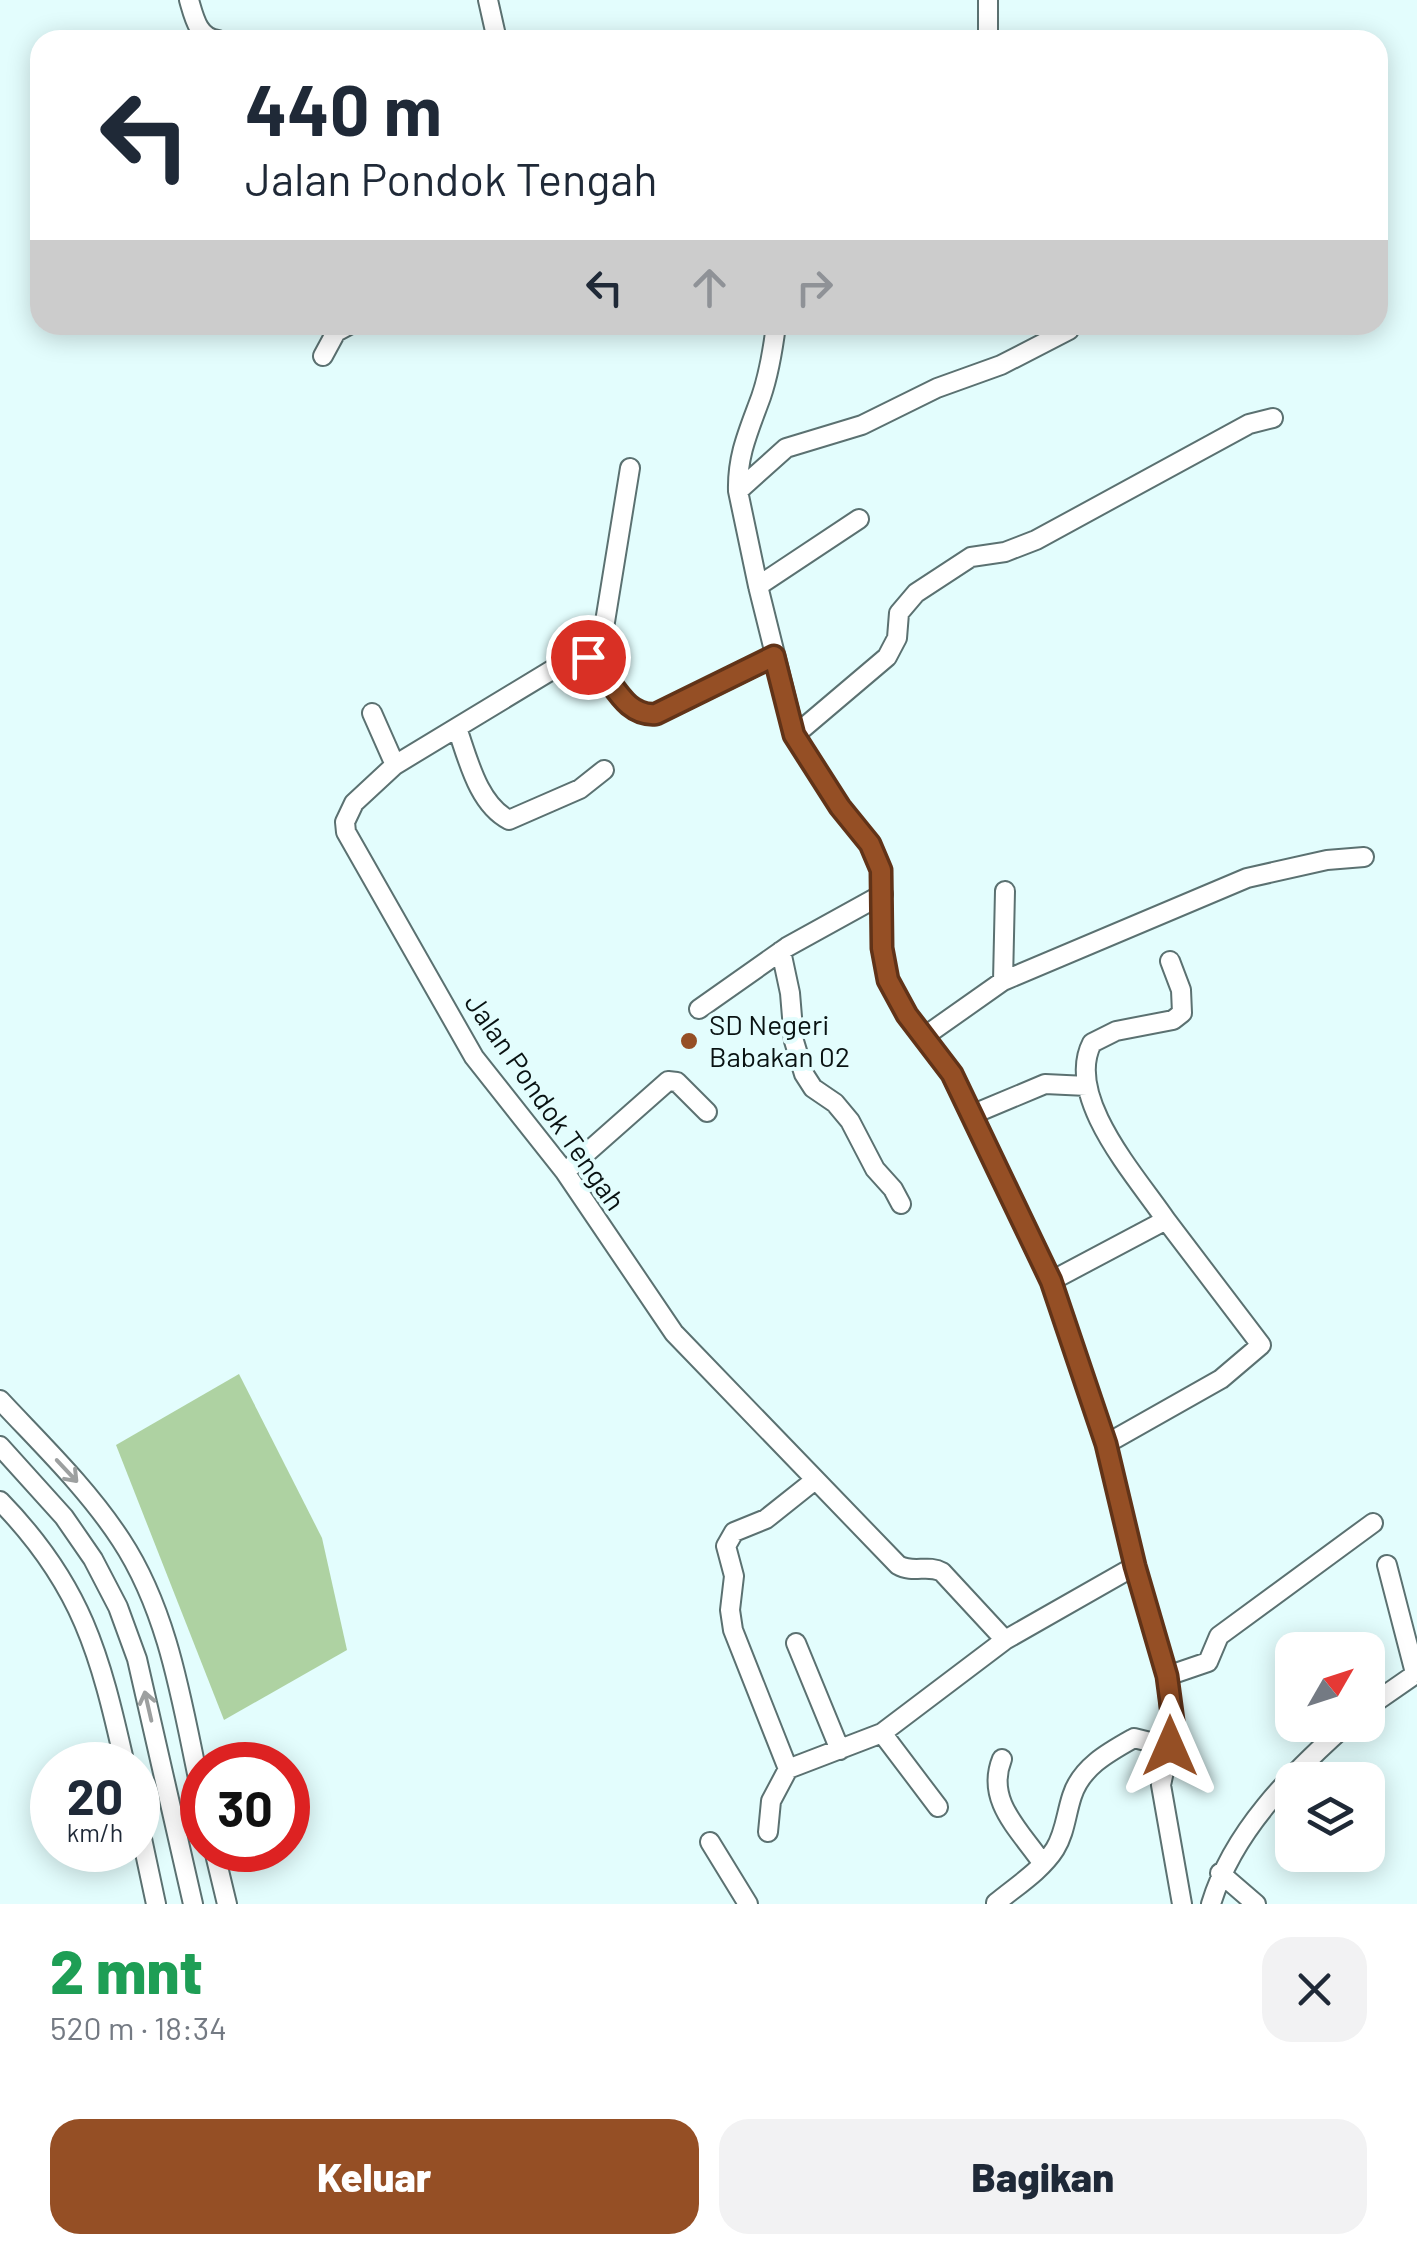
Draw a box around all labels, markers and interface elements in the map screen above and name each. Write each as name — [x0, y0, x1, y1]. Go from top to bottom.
text: 440 m — [245, 66, 442, 150]
icon: left — [80, 70, 210, 200]
text: Jalan Pondok Tengah — [245, 151, 658, 205]
icon: left — [577, 260, 632, 315]
icon: ahead — [682, 260, 737, 315]
icon: right — [787, 260, 842, 315]
pin — [546, 615, 631, 700]
icon: arrive — [561, 630, 616, 685]
street label: Jalan Pondok Tengah — [458, 987, 633, 1216]
place label: SD Negeri Babakan 02 — [709, 1007, 850, 1073]
marker: SD Negeri Babakan 02 — [678, 1030, 700, 1052]
one-way arrow — [55, 1458, 78, 1483]
north arrow — [1275, 1632, 1385, 1742]
map controls — [1275, 1632, 1385, 1872]
one-way arrow — [138, 1691, 156, 1723]
position arrow — [1118, 1694, 1222, 1798]
speed limit sign: 30 — [180, 1742, 310, 1872]
button: layers — [1275, 1762, 1385, 1872]
text: 20 — [67, 1765, 123, 1825]
text: km/h — [67, 1817, 123, 1847]
text: 2 mnt — [50, 1934, 203, 2006]
button: close — [1262, 1937, 1367, 2042]
text: 520 m · 18:34 — [50, 2008, 227, 2046]
button: Keluar — [50, 2119, 699, 2234]
button: Bagikan — [719, 2119, 1367, 2234]

